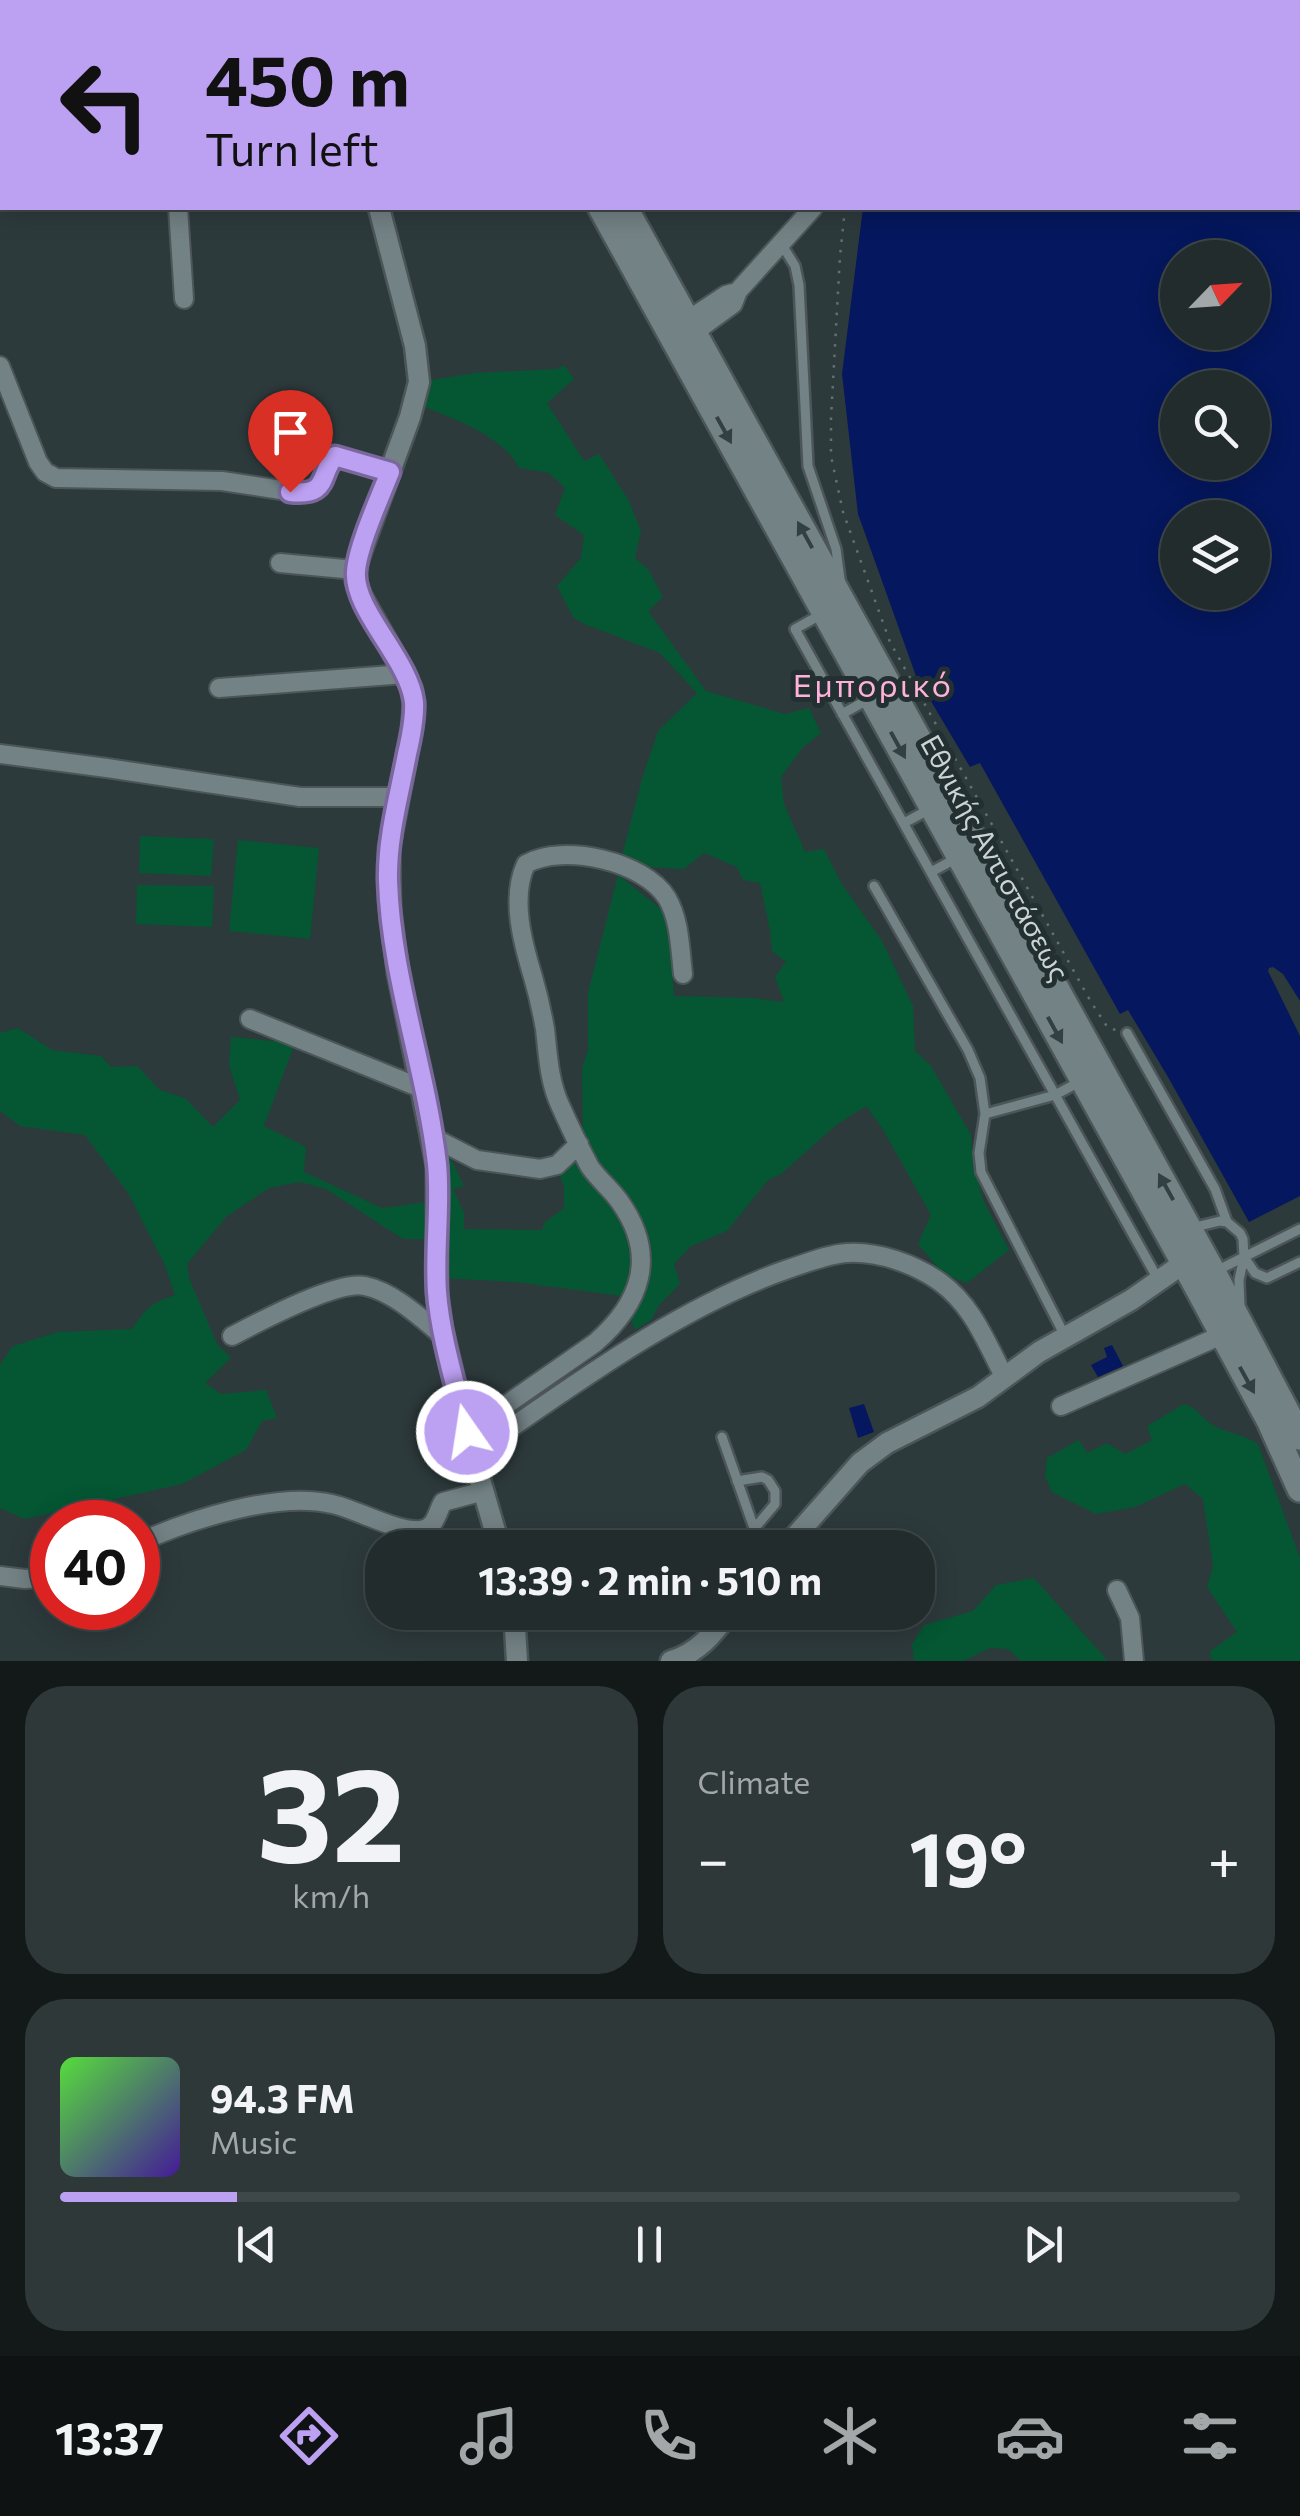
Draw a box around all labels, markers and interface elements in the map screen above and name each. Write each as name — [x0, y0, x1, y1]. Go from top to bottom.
text: 450 m — [205, 35, 410, 120]
icon: left — [40, 40, 170, 170]
text: Turn left — [205, 120, 379, 175]
north arrow — [1160, 240, 1270, 350]
map controls — [1160, 240, 1270, 610]
button: search — [1160, 370, 1270, 480]
pin — [248, 390, 333, 493]
icon: arrive — [263, 405, 318, 460]
one-way arrow — [715, 416, 732, 445]
button: layers — [1160, 500, 1270, 610]
one-way arrow — [797, 521, 815, 549]
district label: Εμπορικό — [793, 664, 953, 704]
street label: Εθνικής Αντιστάσεως — [914, 729, 1078, 986]
one-way arrow — [890, 731, 907, 760]
one-way arrow — [1047, 1015, 1064, 1044]
one-way arrow — [1158, 1173, 1176, 1201]
one-way arrow — [1239, 1365, 1256, 1394]
position arrow — [415, 1380, 519, 1484]
speed limit sign: 40 — [30, 1500, 160, 1630]
text: 13:39 · 2 min · 510 m — [478, 1556, 822, 1603]
text: 32 — [257, 1730, 406, 1889]
text: Climate — [698, 1761, 810, 1801]
text: 19° — [909, 1811, 1027, 1902]
text: − — [698, 1824, 729, 1891]
text: + — [1208, 1824, 1240, 1891]
text: km/h — [292, 1875, 370, 1915]
text: 94.3 FM — [210, 2074, 355, 2121]
text: Music — [210, 2121, 297, 2161]
icon: previous — [229, 2217, 284, 2272]
icon: pause — [622, 2217, 677, 2272]
icon: next — [1016, 2217, 1071, 2272]
icon: directions — [274, 2401, 344, 2471]
icon: music — [454, 2401, 524, 2471]
icon: phone — [634, 2401, 704, 2471]
icon: climate — [815, 2401, 885, 2471]
icon: car — [995, 2401, 1065, 2471]
icon: filters — [1175, 2401, 1245, 2471]
text: 13:37 — [55, 2409, 164, 2464]

